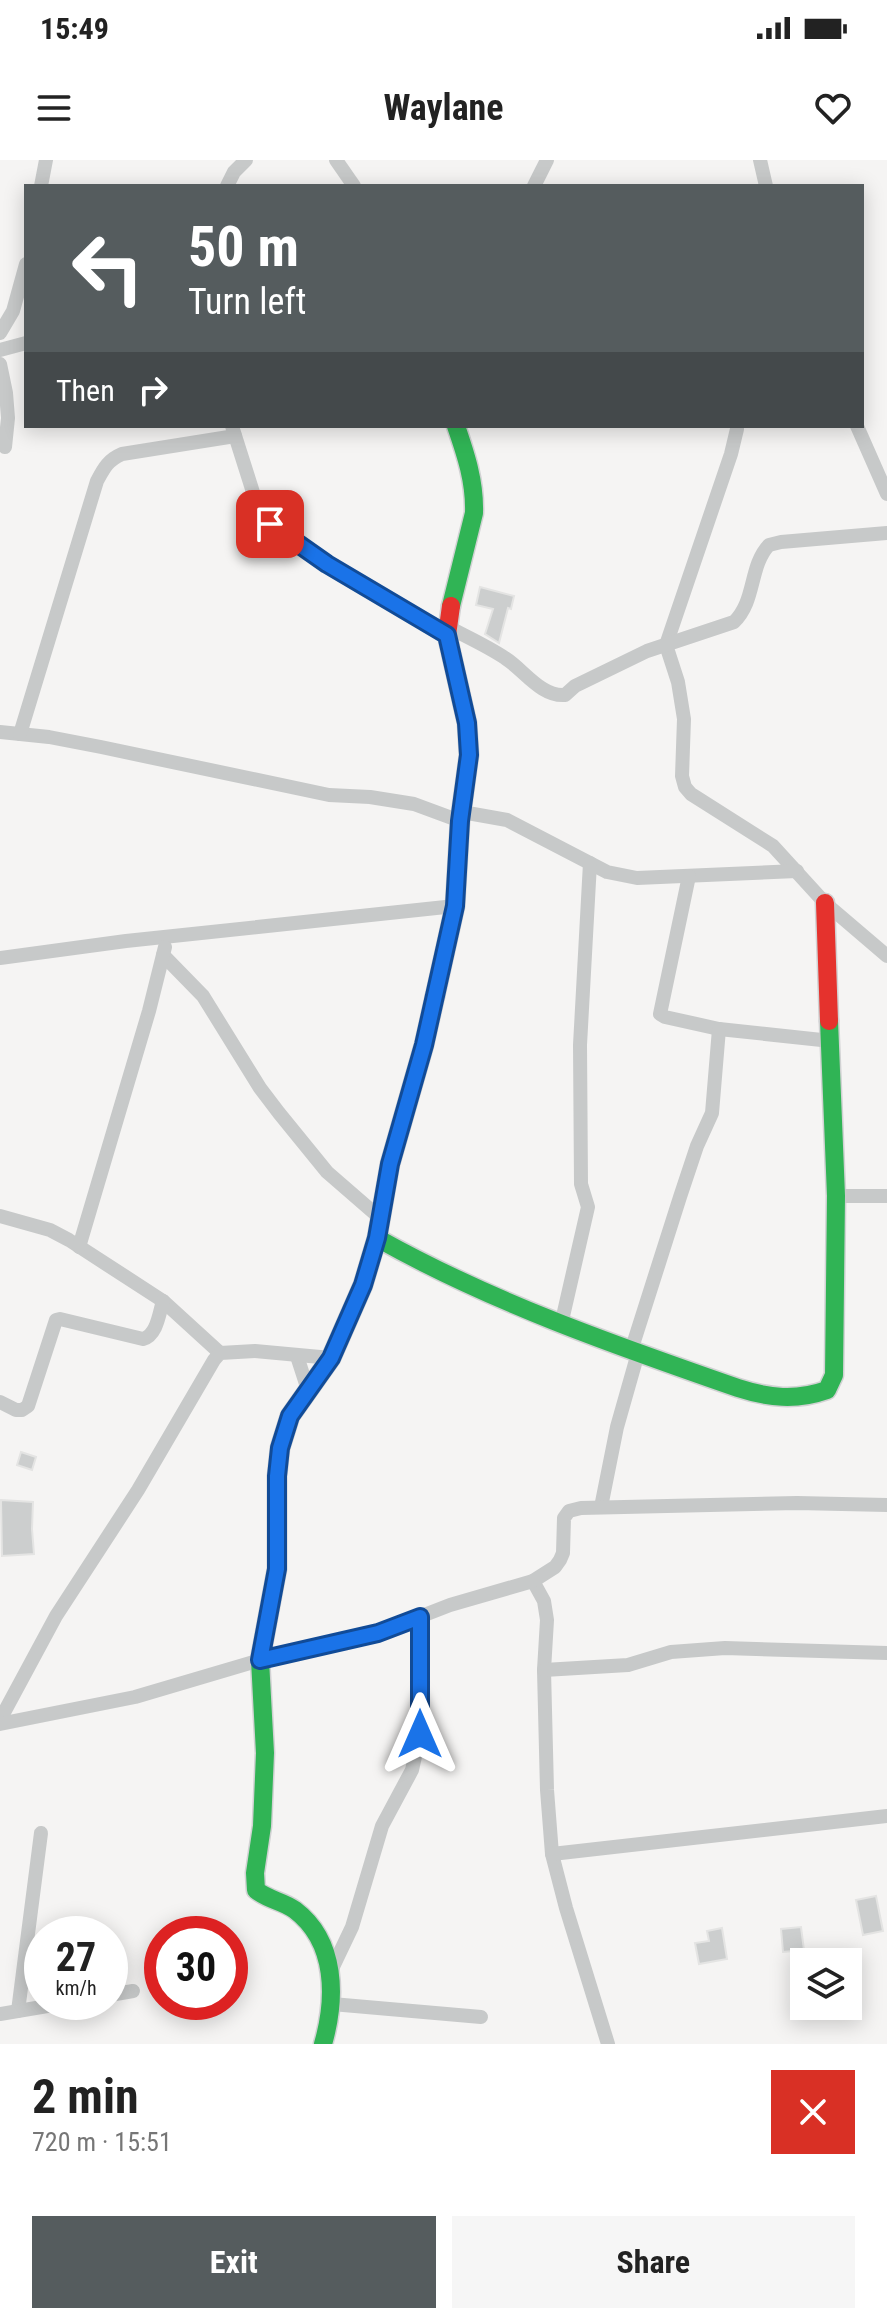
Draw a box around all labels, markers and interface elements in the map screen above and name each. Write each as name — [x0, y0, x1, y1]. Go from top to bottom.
text: 15:49 — [40, 11, 109, 46]
icon: menu — [32, 86, 76, 130]
icon: heart — [811, 86, 855, 130]
text: Waylane — [383, 87, 504, 129]
text: 50 m — [188, 214, 299, 280]
icon: left — [56, 216, 160, 320]
text: Turn left — [188, 281, 306, 323]
icon: right — [131, 368, 175, 412]
text: Then — [56, 373, 115, 408]
pin — [236, 490, 304, 558]
icon: arrive — [248, 502, 292, 546]
position arrow — [378, 1692, 462, 1776]
speed limit sign: 30 — [144, 1916, 248, 2020]
text: 27 — [56, 1934, 96, 1981]
map controls — [790, 1948, 862, 2020]
button: layers — [790, 1948, 862, 2020]
text: km/h — [55, 1976, 97, 2000]
text: 2 min — [32, 2068, 139, 2125]
button: close — [771, 2070, 855, 2154]
text: 720 m · 15:51 — [32, 2127, 172, 2157]
button: Exit — [32, 2216, 436, 2308]
button: Share — [452, 2216, 855, 2308]

